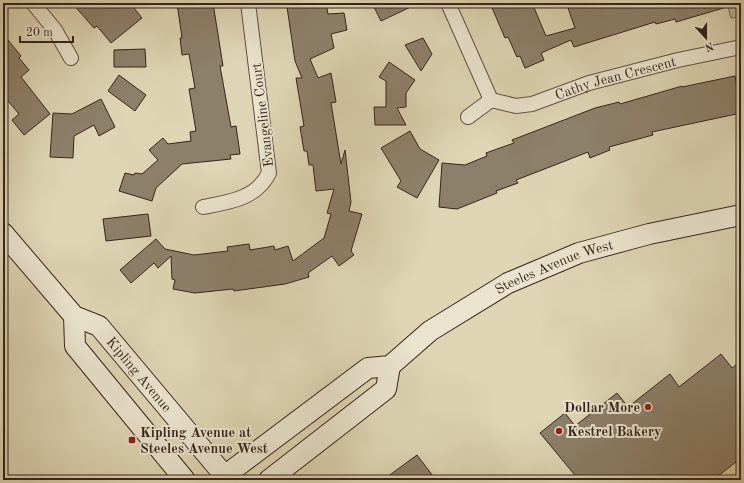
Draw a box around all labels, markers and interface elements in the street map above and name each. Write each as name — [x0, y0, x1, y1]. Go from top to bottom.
scale bar — [20, 18, 73, 44]
north arrow — [686, 18, 726, 58]
text: 20 m — [26, 27, 53, 39]
text: N — [703, 39, 715, 53]
street label: Cathy Jean Crescent — [553, 55, 678, 103]
street label: Evangeline Court — [250, 62, 276, 168]
street label: Steeles Avenue West — [493, 238, 615, 297]
street label: Kipling Avenue — [103, 335, 174, 415]
place label: Dollar More — [564, 401, 640, 415]
marker: Dollar More — [643, 402, 653, 412]
place label: Kestrel Bakery — [567, 425, 661, 439]
place label: Kipling Avenue at Steeles Avenue West — [140, 426, 268, 456]
marker: Kestrel Bakery — [554, 426, 564, 436]
marker: Kipling Avenue at Steeles Avenue West — [127, 435, 137, 445]

